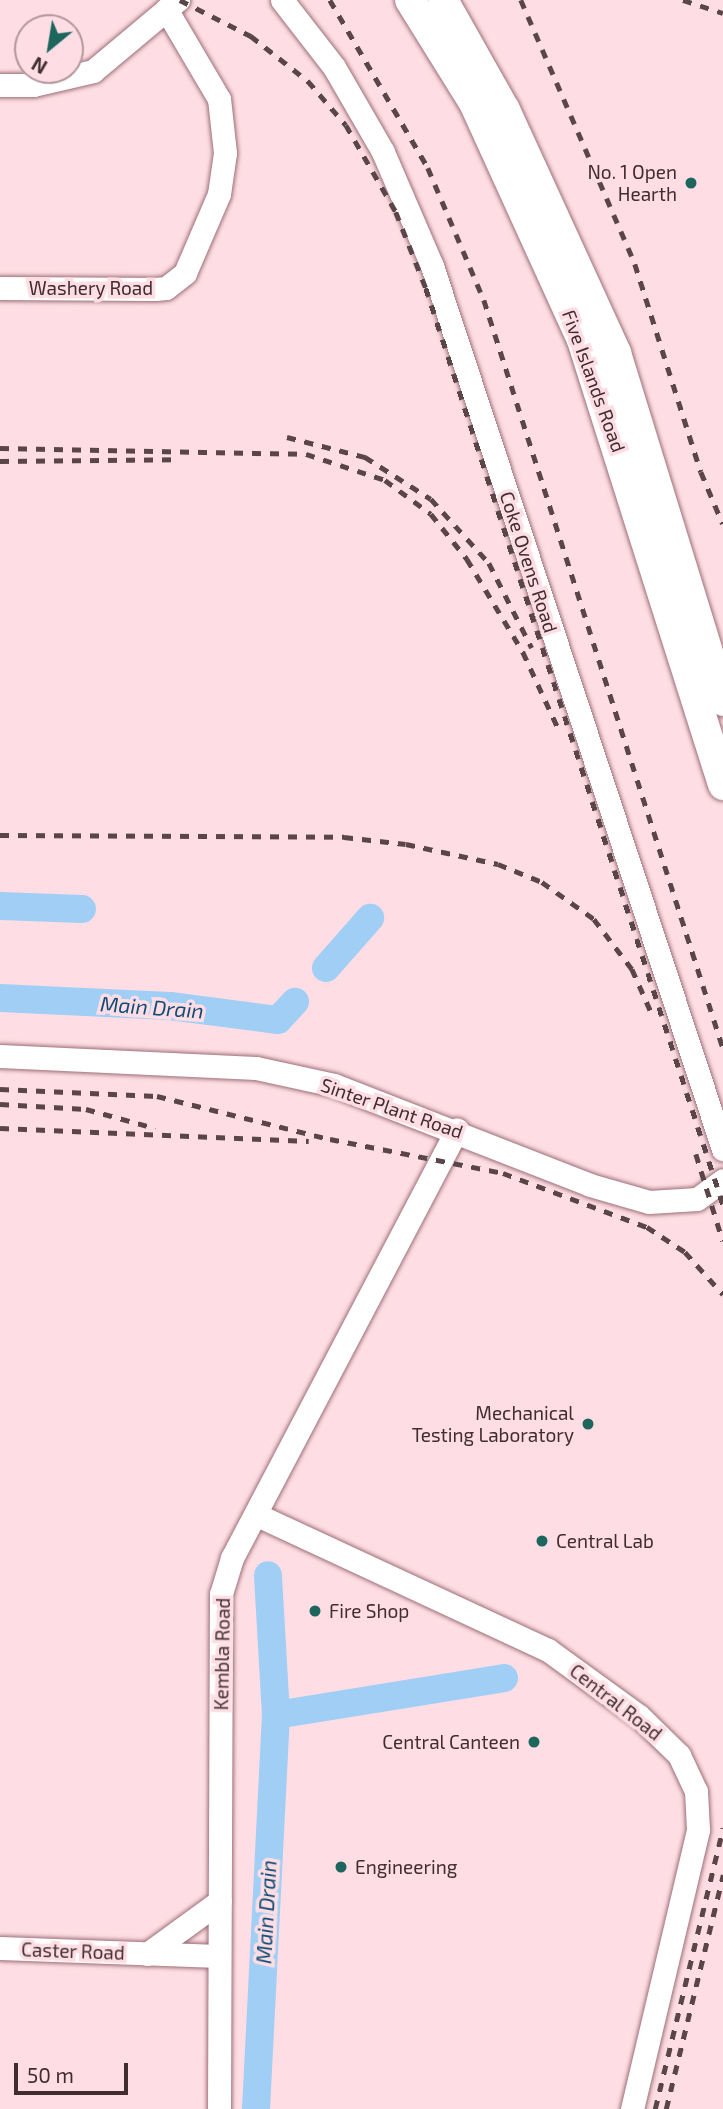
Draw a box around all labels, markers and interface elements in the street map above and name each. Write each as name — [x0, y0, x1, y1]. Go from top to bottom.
north arrow — [14, 14, 84, 84]
text: N — [28, 52, 51, 79]
place label: No. 1 Open Hearth — [587, 161, 677, 205]
marker: No. 1 Open Hearth — [683, 175, 699, 191]
street label: Washery Road — [29, 277, 153, 299]
street label: Five Islands Road — [558, 307, 630, 455]
street label: Coke Ovens Road — [495, 489, 563, 635]
water label: Main Drain — [99, 991, 205, 1023]
street label: Sinter Plant Road — [318, 1073, 466, 1143]
place label: Mechanical Testing Laboratory — [412, 1402, 574, 1446]
marker: Mechanical Testing Laboratory — [580, 1416, 596, 1432]
place label: Central Lab — [556, 1530, 654, 1552]
marker: Central Lab — [534, 1533, 550, 1549]
street label: Kembla Road — [210, 1597, 234, 1711]
place label: Fire Shop — [329, 1600, 409, 1622]
marker: Fire Shop — [307, 1603, 323, 1619]
street label: Central Road — [565, 1659, 667, 1745]
place label: Central Canteen — [382, 1731, 520, 1753]
marker: Central Canteen — [526, 1734, 542, 1750]
place label: Engineering — [355, 1856, 457, 1878]
marker: Engineering — [333, 1859, 349, 1875]
water label: Main Drain — [251, 1860, 281, 1964]
street label: Caster Road — [21, 1938, 125, 1964]
scale bar — [18, 2050, 131, 2094]
text: 50 m — [27, 2062, 74, 2087]

